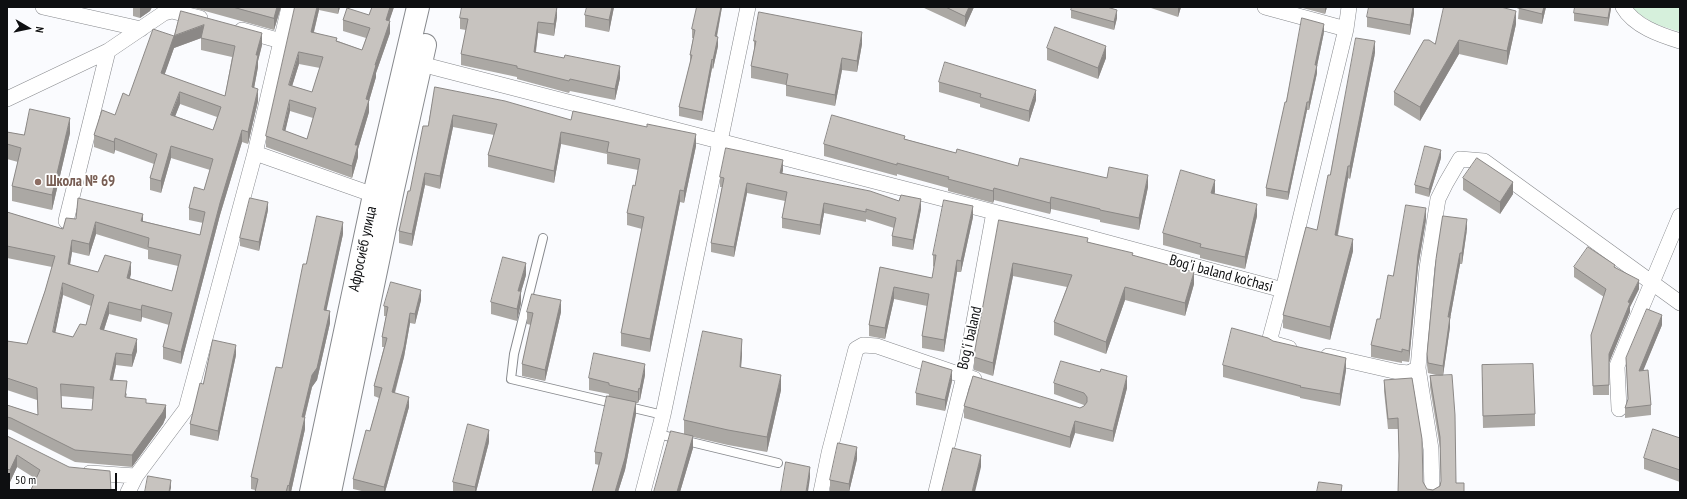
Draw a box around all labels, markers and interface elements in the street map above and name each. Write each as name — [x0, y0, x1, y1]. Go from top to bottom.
north arrow — [8, 8, 48, 48]
text: N — [32, 26, 47, 34]
place label: Школа № 69 — [46, 173, 115, 191]
marker: Школа № 69 — [33, 177, 43, 187]
street label: Афросиёб улица — [345, 205, 381, 293]
street label: Bog'i baland ko'chasi — [1167, 252, 1275, 296]
street label: Bog'i baland — [954, 305, 986, 371]
scale bar — [10, 465, 119, 491]
text: 50 m — [15, 472, 36, 487]

